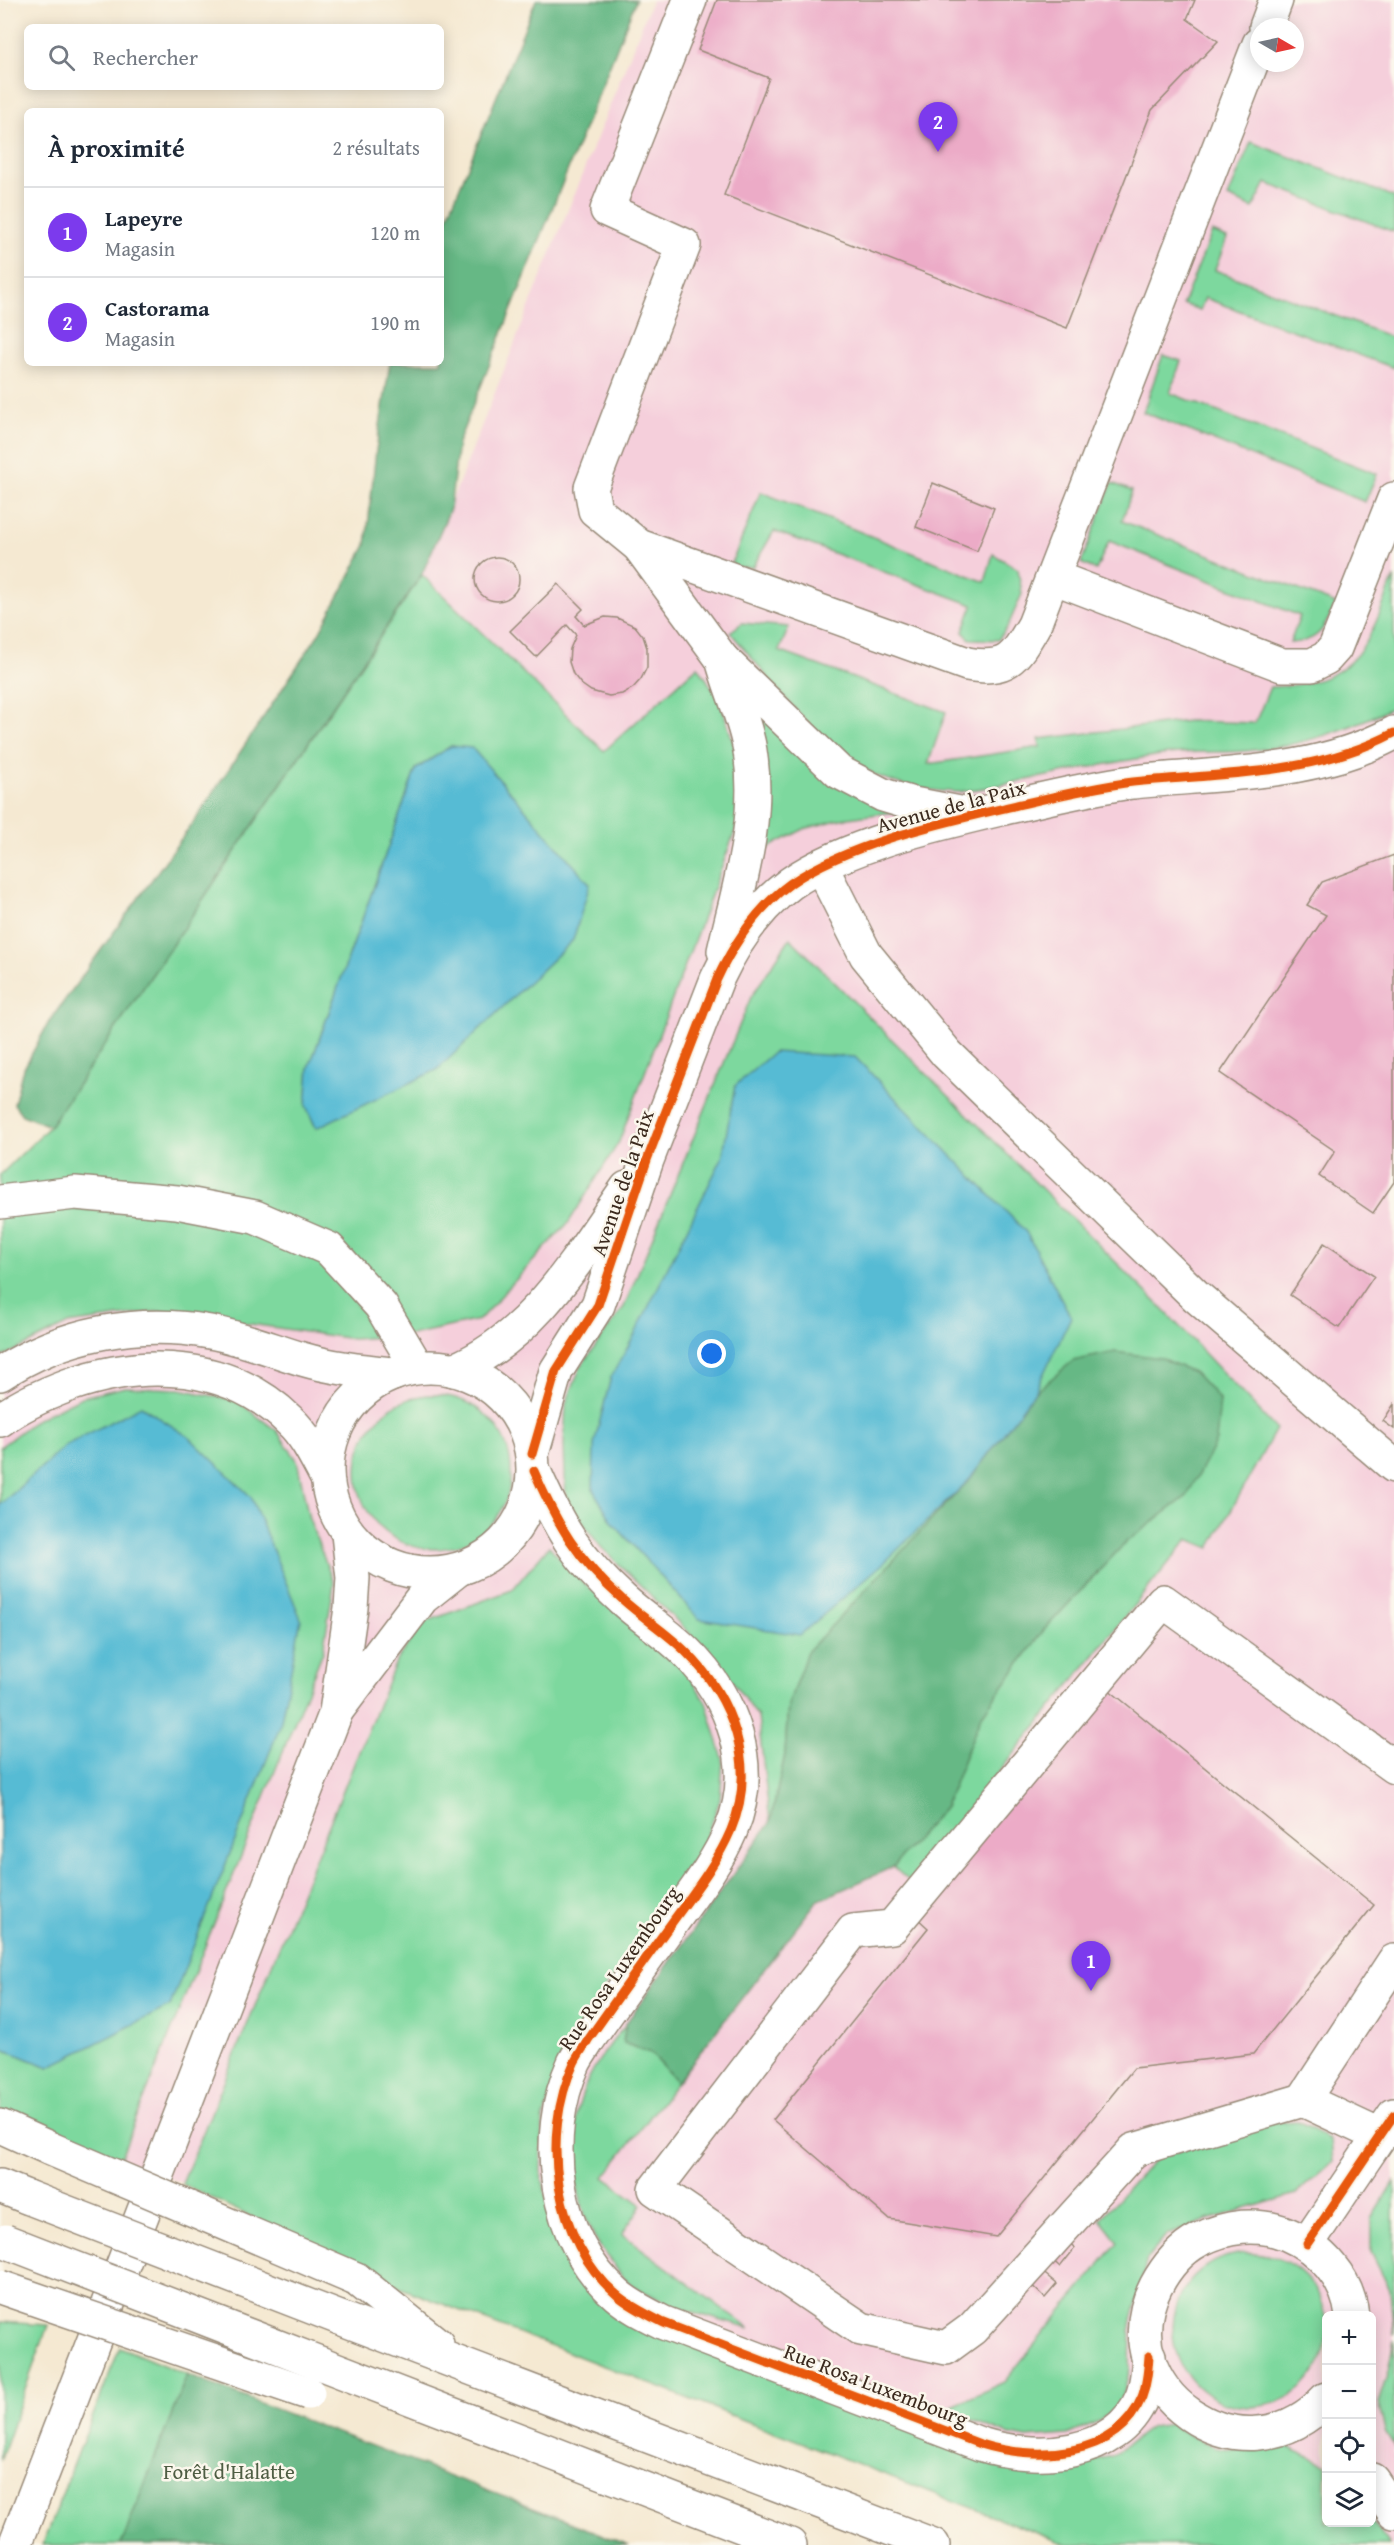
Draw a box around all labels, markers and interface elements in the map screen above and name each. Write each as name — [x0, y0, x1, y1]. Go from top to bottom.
north arrow — [1250, 18, 1304, 72]
search box — [24, 24, 444, 90]
icon: search — [45, 41, 78, 74]
text: Rechercher — [93, 41, 198, 73]
pin: 2 — [918, 102, 958, 152]
text: À proximité — [48, 128, 185, 167]
text: 2 résultats — [332, 133, 420, 162]
text: Lapeyre — [105, 202, 183, 234]
text: 1 — [62, 218, 73, 247]
text: 120 m — [370, 218, 420, 247]
text: Magasin — [105, 234, 175, 263]
text: Castorama — [105, 292, 210, 324]
text: 2 — [62, 308, 73, 337]
text: 190 m — [370, 308, 420, 337]
text: Magasin — [105, 324, 175, 353]
street label: Avenue de la Paix — [873, 771, 1029, 841]
street label: Avenue de la Paix — [582, 1105, 662, 1260]
your location — [697, 1339, 726, 1368]
street label: Rue Rosa Luxembourg — [550, 1879, 688, 2057]
pin: 1 — [1072, 1942, 1110, 1991]
map controls — [1322, 2311, 1376, 2527]
button: + — [1322, 2311, 1376, 2365]
street label: Rue Rosa Luxembourg — [780, 2336, 973, 2435]
button: − — [1322, 2365, 1376, 2419]
button: locate — [1322, 2419, 1376, 2473]
park label: Forêt d'Halatte — [163, 2456, 295, 2487]
button: layers — [1322, 2473, 1376, 2527]

